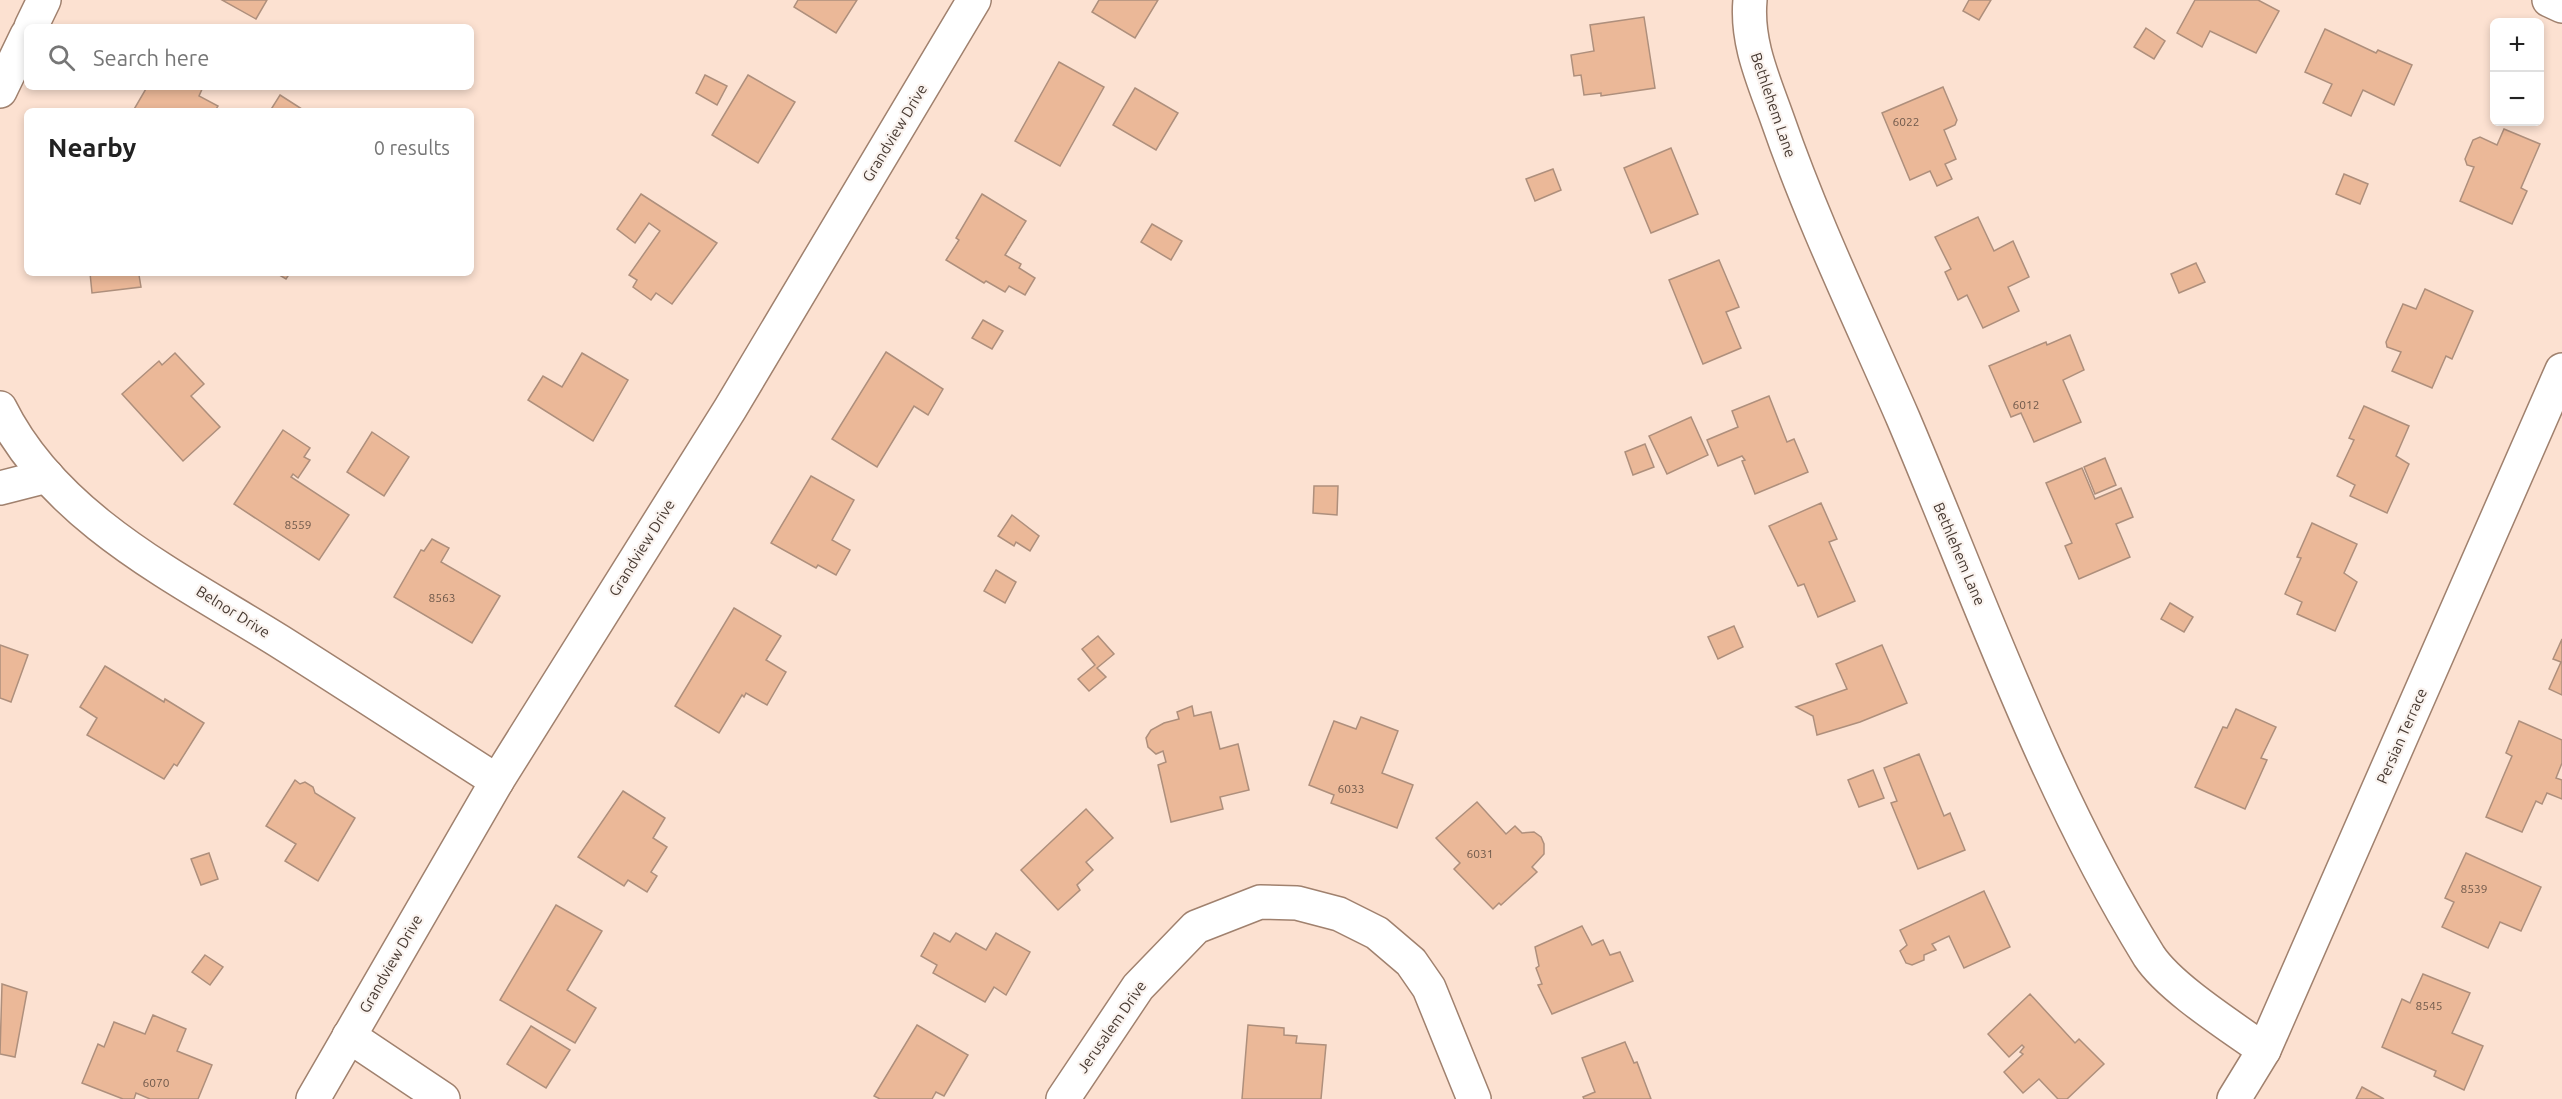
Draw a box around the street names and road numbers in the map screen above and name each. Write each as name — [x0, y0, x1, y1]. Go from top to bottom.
street label: Bethlehem Lane — [1748, 50, 1799, 160]
street label: Grandview Drive — [859, 81, 930, 184]
street label: Grandview Drive — [605, 496, 678, 599]
street label: Bethlehem Lane — [1930, 500, 1989, 608]
street label: Belnor Drive — [193, 582, 273, 641]
street label: Persian Terrace — [2373, 685, 2430, 786]
street label: Grandview Drive — [356, 912, 426, 1016]
street label: Jerusalem Drive — [1074, 978, 1150, 1076]

